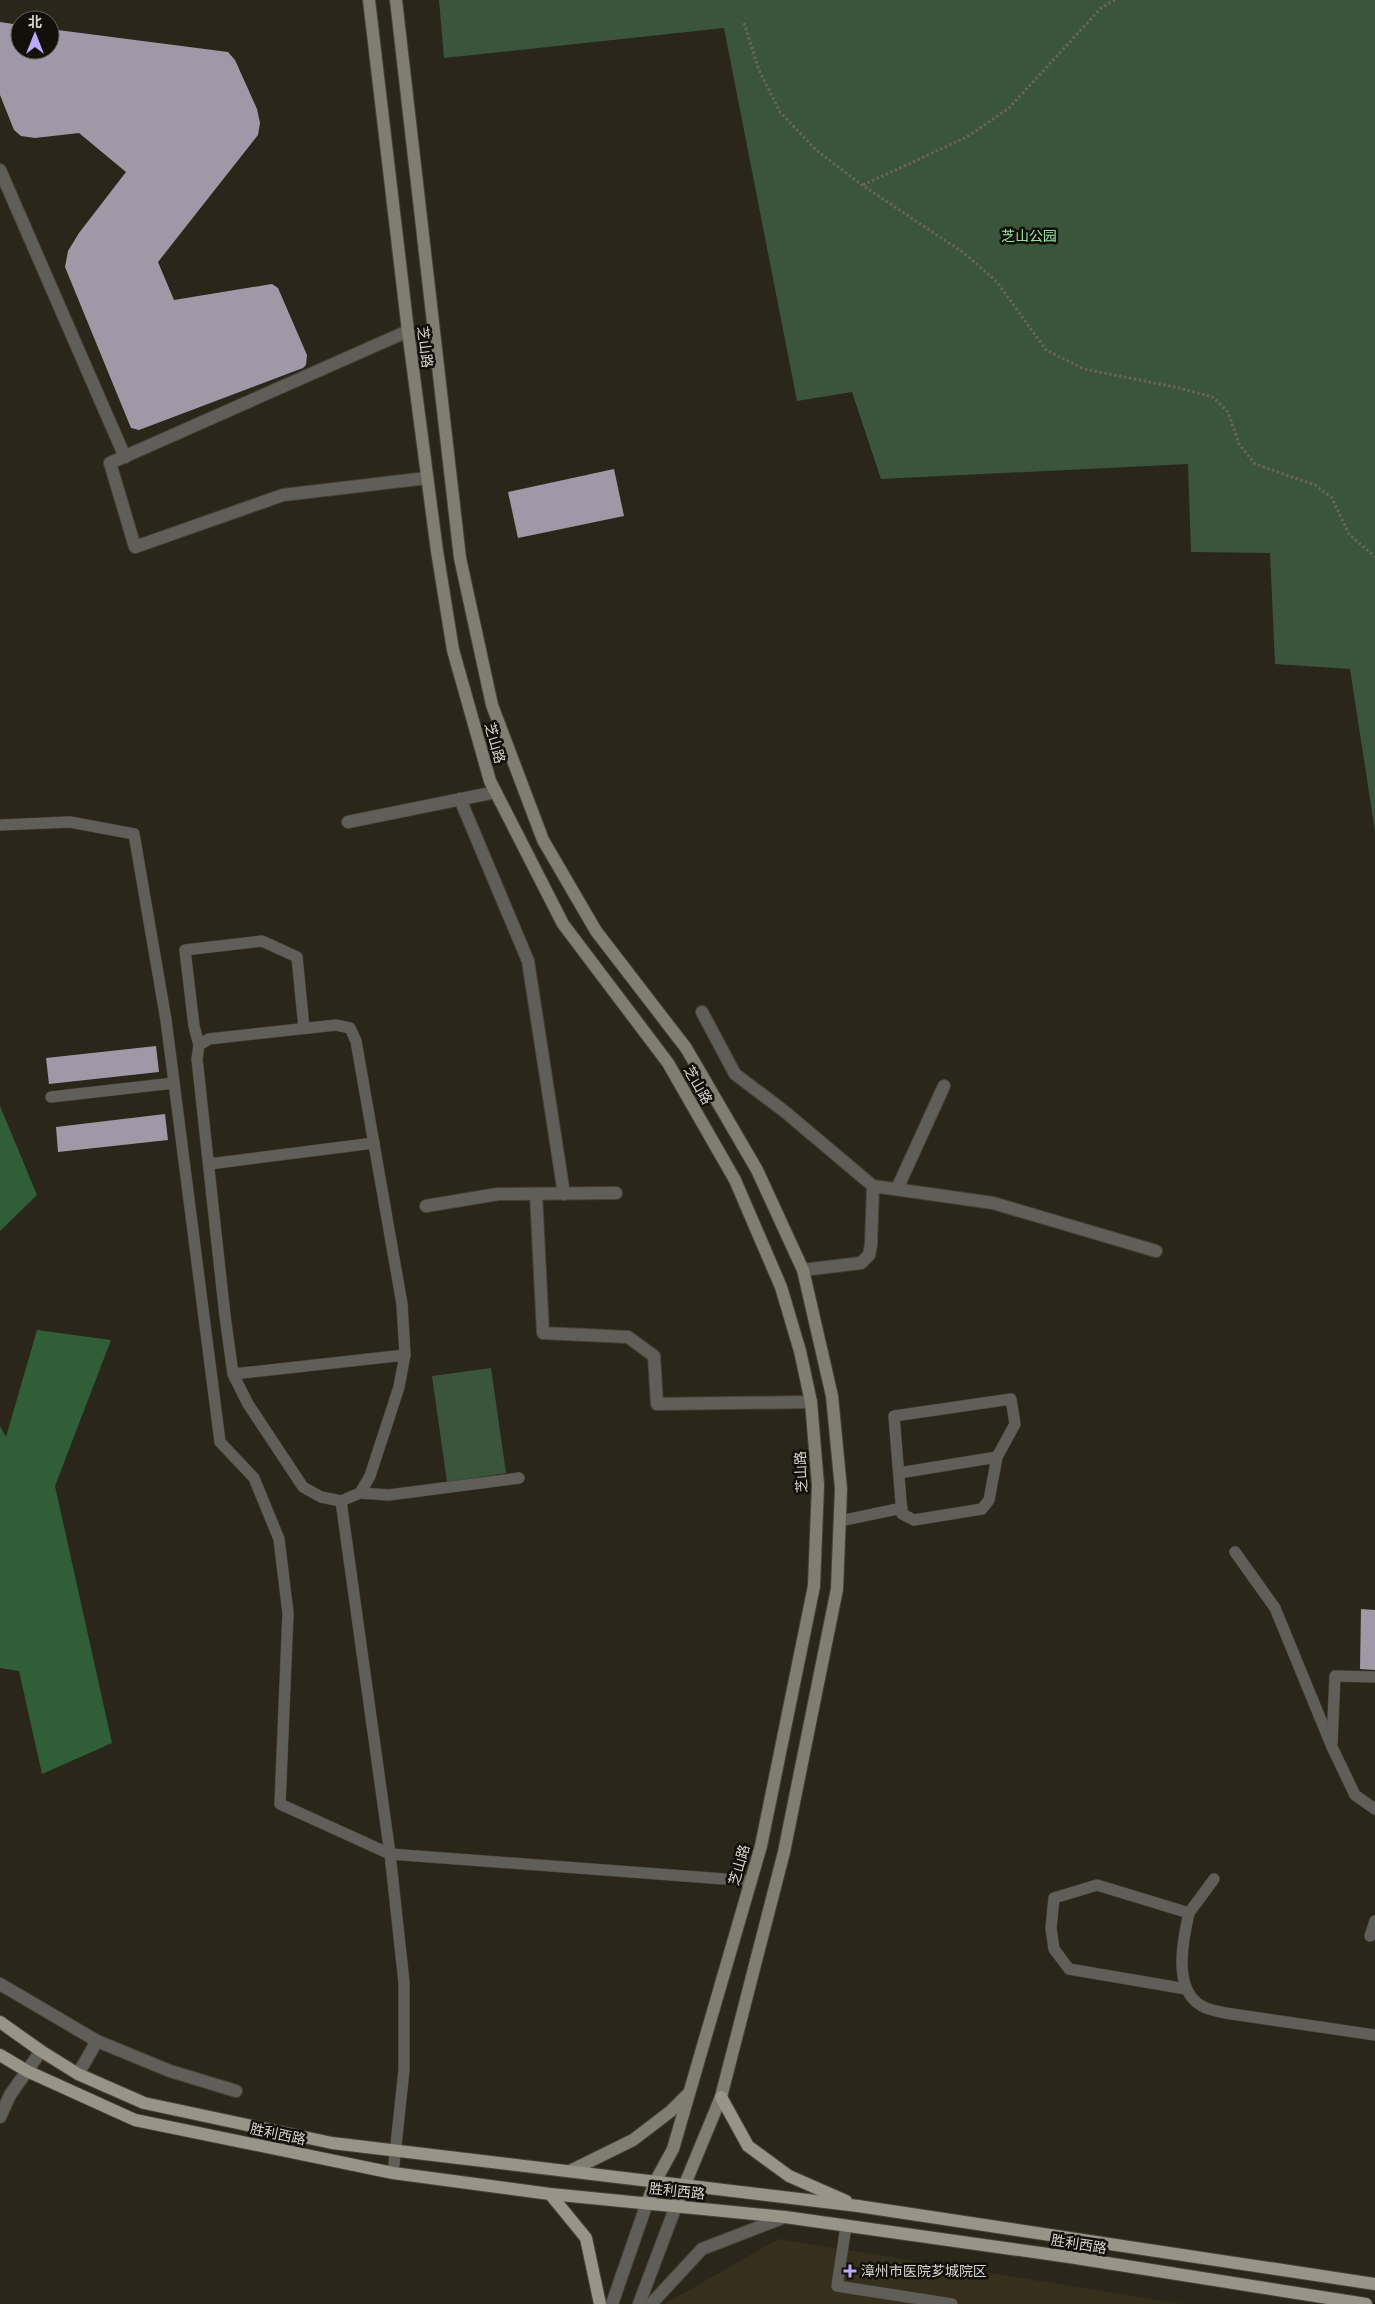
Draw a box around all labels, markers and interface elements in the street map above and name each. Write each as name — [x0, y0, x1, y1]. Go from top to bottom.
north arrow — [10, 10, 60, 60]
text: 北 — [28, 14, 42, 30]
park label: 芝山公园 — [1001, 228, 1057, 244]
street label: 芝山路 — [415, 325, 435, 369]
street label: 芝山路 — [482, 721, 508, 765]
street label: 芝山路 — [681, 1063, 715, 1107]
street label: 芝山路 — [792, 1451, 810, 1493]
street label: 芝山路 — [726, 1843, 752, 1887]
street label: 胜利西路 — [249, 2120, 307, 2148]
street label: 胜利西路 — [648, 2180, 706, 2202]
street label: 胜利西路 — [1050, 2232, 1108, 2256]
place label: 漳州市医院芗城院区 — [861, 2263, 987, 2279]
marker: 漳州市医院芗城院区 — [843, 2264, 857, 2278]

